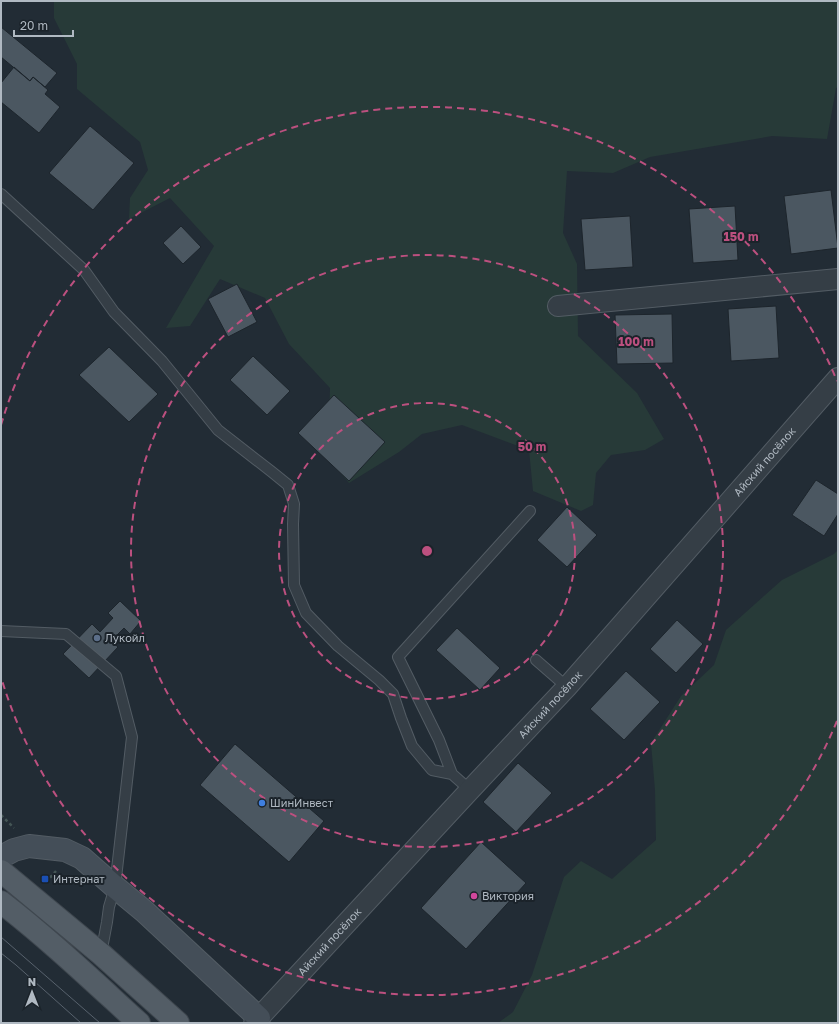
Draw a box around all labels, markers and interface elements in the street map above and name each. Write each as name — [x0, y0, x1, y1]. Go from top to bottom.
scale bar — [14, 12, 73, 38]
text: 20 m — [20, 18, 48, 33]
text: 150 m — [724, 229, 758, 244]
text: 100 m — [618, 334, 654, 349]
street label: Айский посёлок — [731, 424, 798, 498]
text: 50 m — [518, 439, 546, 454]
centre of rings — [420, 544, 434, 558]
place label: Лукойл — [105, 631, 145, 644]
marker: Лукойл — [92, 633, 102, 643]
street label: Айский посёлок — [515, 667, 585, 741]
place label: ШинИнвест — [270, 796, 334, 809]
marker: ШинИнвест — [257, 798, 267, 808]
place label: Интернат — [53, 872, 105, 885]
marker: Интернат — [40, 874, 50, 884]
place label: Виктория — [482, 889, 534, 902]
marker: Виктория — [469, 891, 479, 901]
street label: Айский посёлок — [295, 904, 364, 978]
north arrow — [12, 972, 52, 1012]
text: N — [28, 975, 36, 988]

